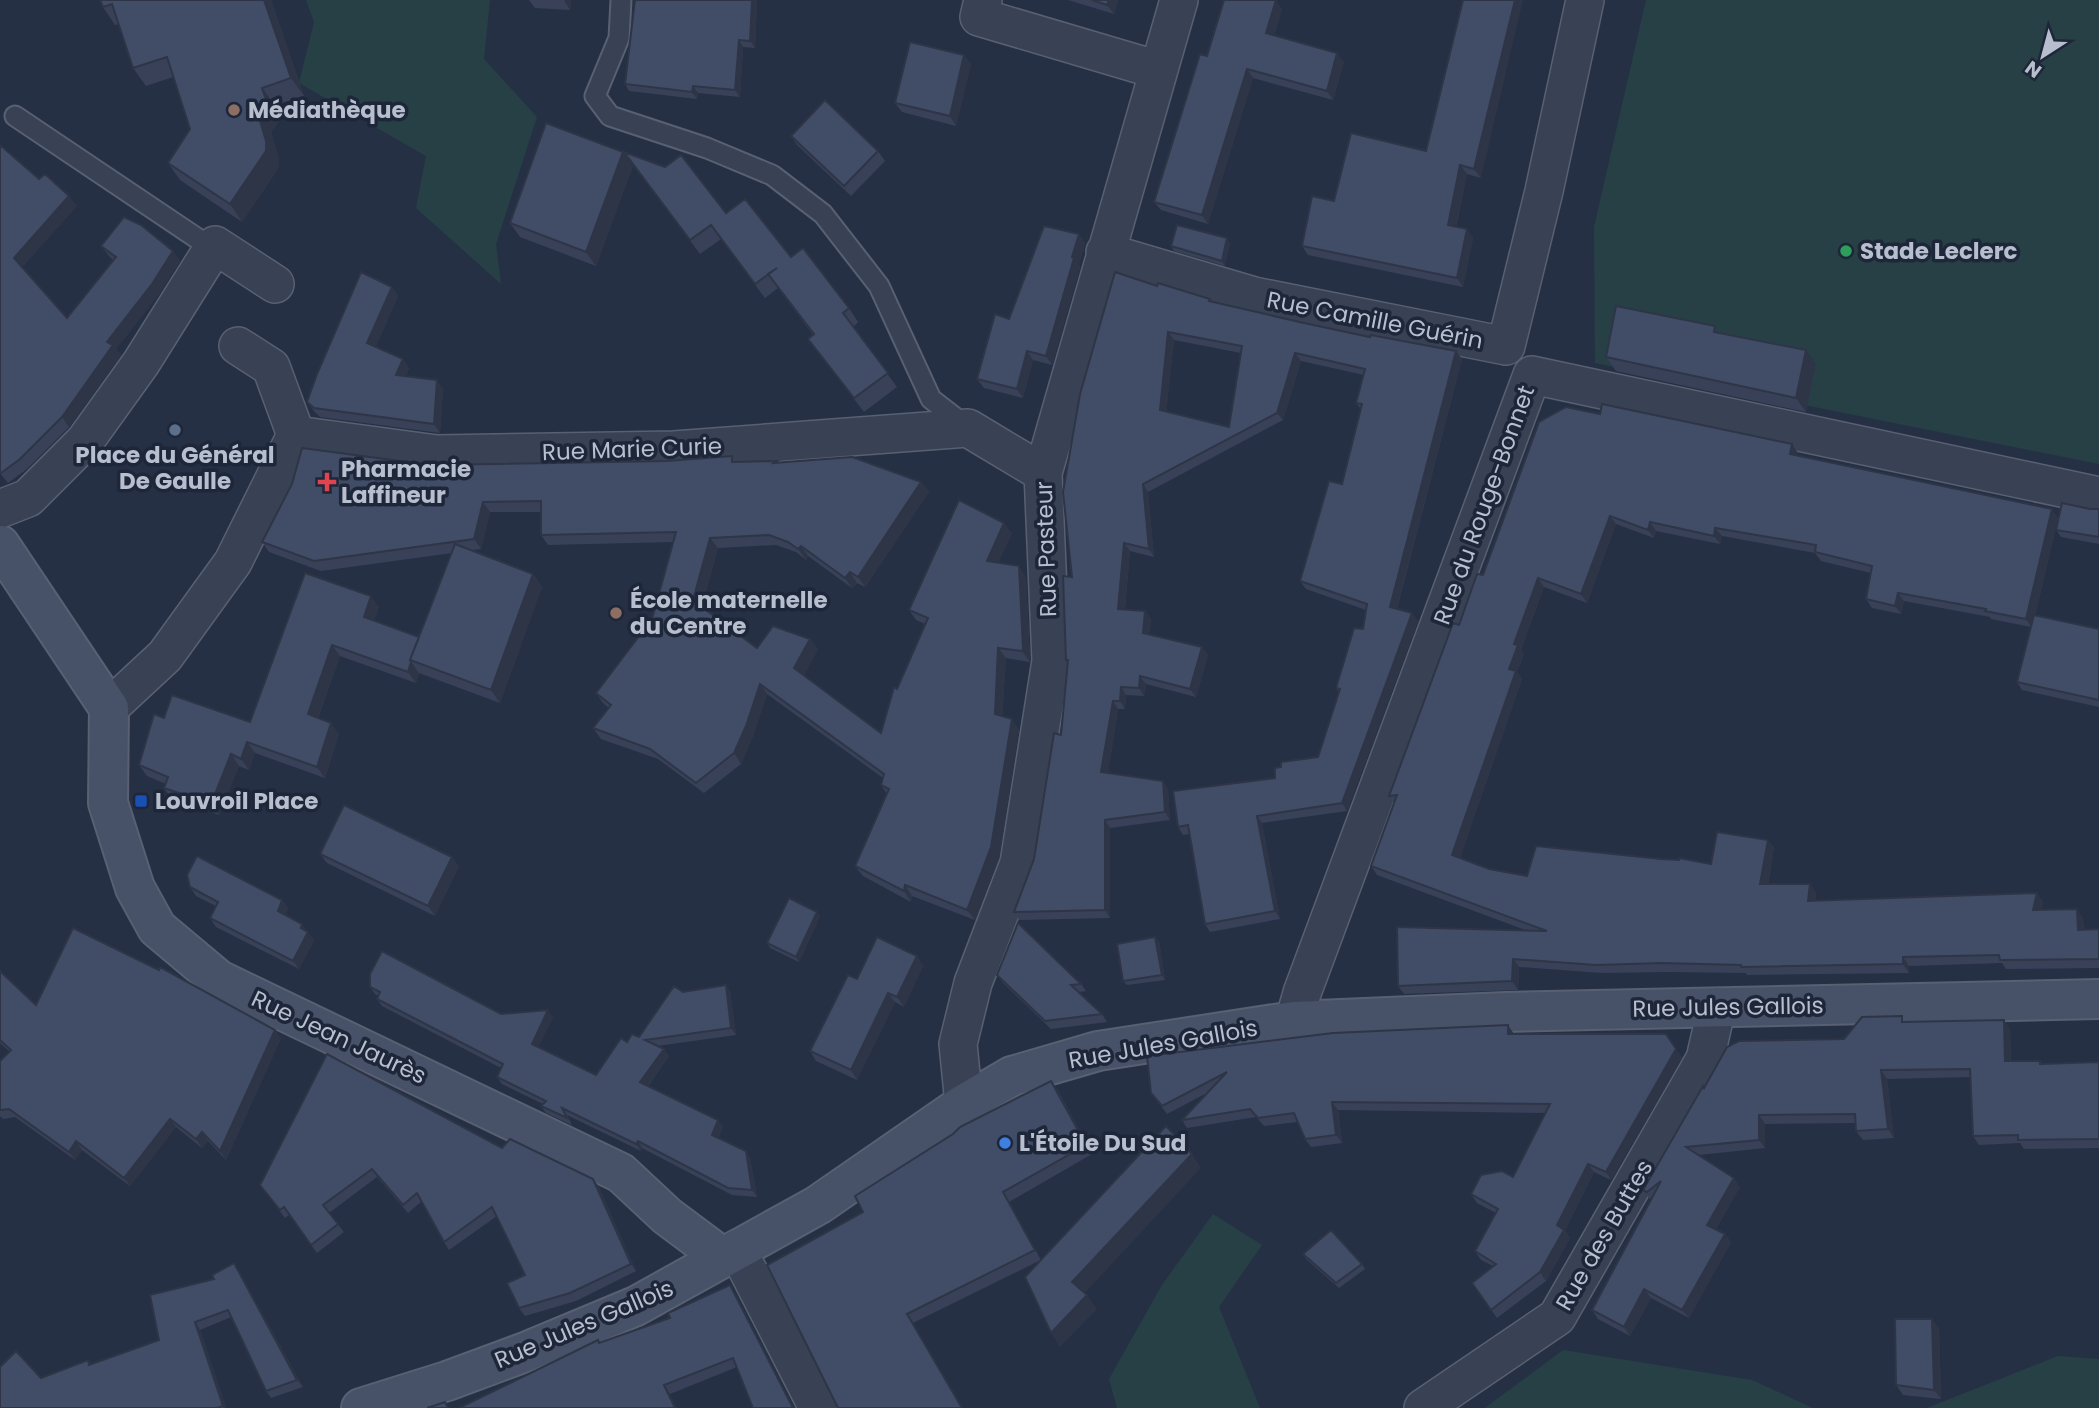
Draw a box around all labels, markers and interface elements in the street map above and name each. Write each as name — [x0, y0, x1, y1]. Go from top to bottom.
north arrow — [2008, 21, 2078, 91]
text: N — [2020, 54, 2047, 84]
place label: Médiathèque — [248, 94, 406, 126]
marker: Médiathèque — [226, 102, 242, 118]
place label: Stade Leclerc — [1860, 235, 2018, 267]
marker: Stade Leclerc — [1838, 243, 1854, 259]
street label: Rue Camille Guérin — [1264, 283, 1486, 357]
street label: Rue du Rouge-Bonnet — [1426, 381, 1542, 629]
marker: Place du Général De Gaulle — [167, 422, 183, 438]
street label: Rue Marie Curie — [541, 430, 723, 468]
place label: Place du Général De Gaulle — [75, 439, 275, 497]
place label: Pharmacie Laffineur — [341, 453, 471, 511]
marker: Pharmacie Laffineur — [319, 474, 335, 490]
street label: Rue Pasteur — [1028, 481, 1064, 617]
place label: École maternelle du Centre — [630, 584, 828, 642]
marker: École maternelle du Centre — [608, 605, 624, 621]
place label: Louvroil Place — [155, 785, 318, 817]
marker: Louvroil Place — [133, 793, 149, 809]
street label: Rue Jean Jaurès — [246, 983, 432, 1091]
street label: Rue Jules Gallois — [1632, 989, 1824, 1025]
street label: Rue Jules Gallois — [1066, 1012, 1260, 1076]
place label: L'Étoile Du Sud — [1019, 1127, 1186, 1159]
marker: L'Étoile Du Sud — [997, 1135, 1013, 1151]
street label: Rue des Buttes — [1548, 1154, 1660, 1316]
street label: Rue Jules Gallois — [490, 1272, 678, 1376]

